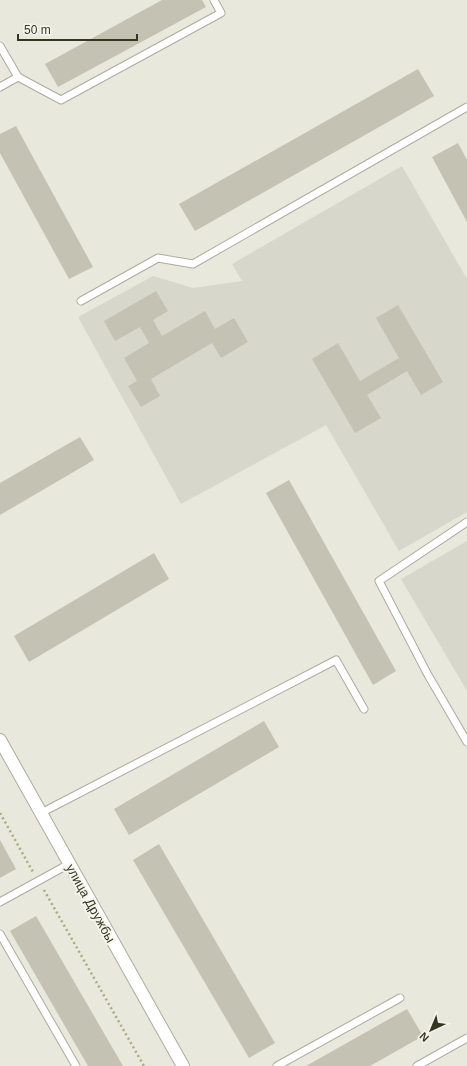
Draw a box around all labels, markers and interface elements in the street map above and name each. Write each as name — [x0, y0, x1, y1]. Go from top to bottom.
scale bar — [18, 16, 137, 42]
text: 50 m — [24, 23, 51, 37]
street label: улица Дружбы — [63, 861, 118, 945]
north arrow — [411, 1010, 451, 1050]
text: N — [417, 1030, 431, 1044]

